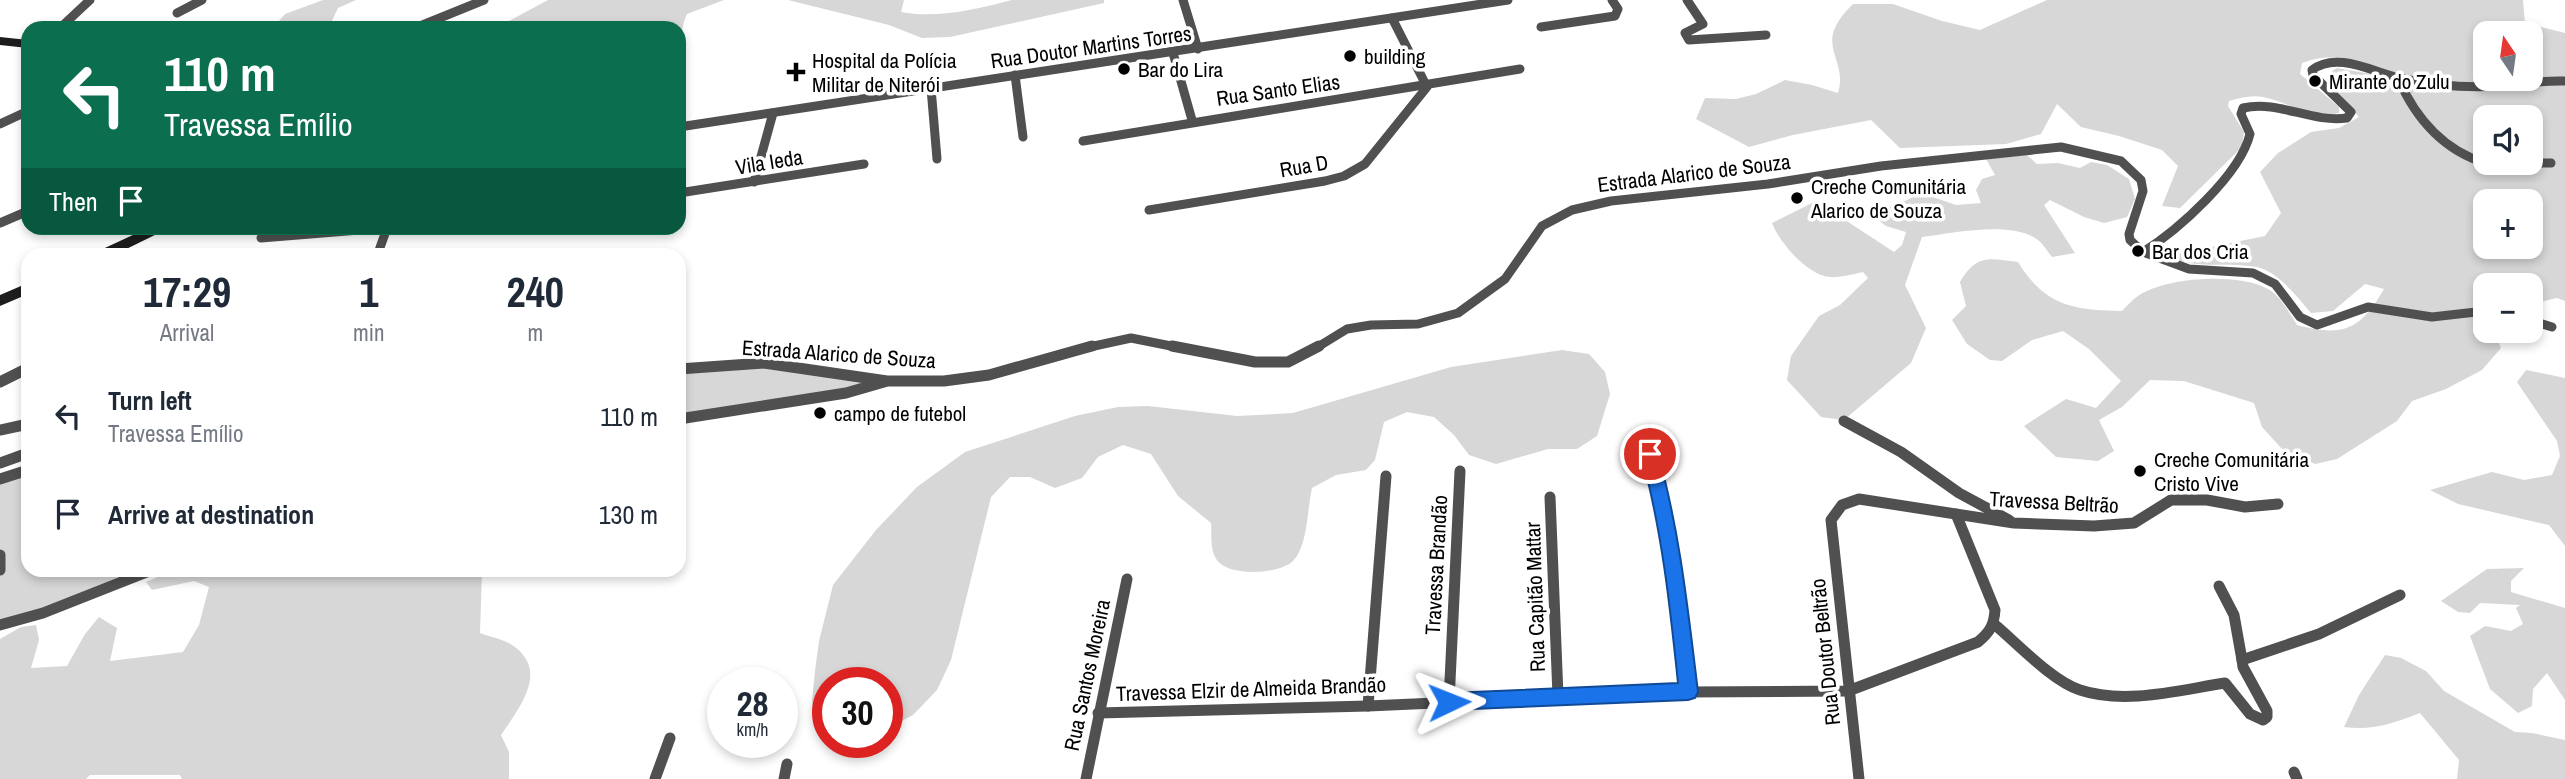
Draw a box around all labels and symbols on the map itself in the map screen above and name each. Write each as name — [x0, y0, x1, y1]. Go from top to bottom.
street label: Rua Doutor Martins Torres — [989, 19, 1193, 75]
north arrow — [2473, 21, 2543, 91]
place label: building — [1364, 42, 1426, 71]
place label: Hospital da Polícia Militar de Niterói — [812, 46, 957, 99]
marker: building — [1342, 48, 1358, 64]
place label: Bar do Lira — [1138, 55, 1224, 84]
marker: Bar do Lira — [1116, 61, 1132, 77]
marker: Hospital da Polícia Militar de Niterói — [786, 62, 806, 82]
street label: Rua Santo Elias — [1214, 67, 1342, 113]
place label: Mirante do Zulu — [2329, 67, 2450, 96]
marker: Mirante do Zulu — [2307, 73, 2323, 89]
street label: Vila Ieda — [733, 142, 805, 182]
street label: Rua D — [1277, 147, 1331, 185]
street label: Estrada Alarico de Souza — [1596, 147, 1793, 199]
place label: Creche Comunitária Alarico de Souza — [1810, 172, 1966, 225]
marker: Creche Comunitária Alarico de Souza — [1789, 190, 1805, 206]
place label: Bar dos Cria — [2152, 237, 2249, 266]
marker: Bar dos Cria — [2130, 243, 2146, 259]
street label: Estrada Alarico de Souza — [741, 333, 937, 375]
place label: campo de futebol — [834, 399, 966, 428]
marker: campo de futebol — [812, 405, 828, 421]
pin — [1620, 424, 1680, 484]
place label: Creche Comunitária Cristo Vive — [2154, 445, 2309, 498]
marker: Creche Comunitária Cristo Vive — [2132, 463, 2148, 479]
street label: Travessa Beltrão — [1989, 484, 2119, 520]
street label: Travessa Brandão — [1418, 494, 1454, 636]
street label: Rua Capitão Mattar — [1518, 521, 1552, 673]
street label: Rua Doutor Beltrão — [1803, 577, 1847, 727]
street label: Rua Santos Moreira — [1057, 596, 1117, 753]
position arrow — [1412, 665, 1486, 739]
speed limit sign: 30 — [812, 667, 903, 758]
street label: Travessa Elzir de Almeida Brandão — [1115, 670, 1387, 708]

